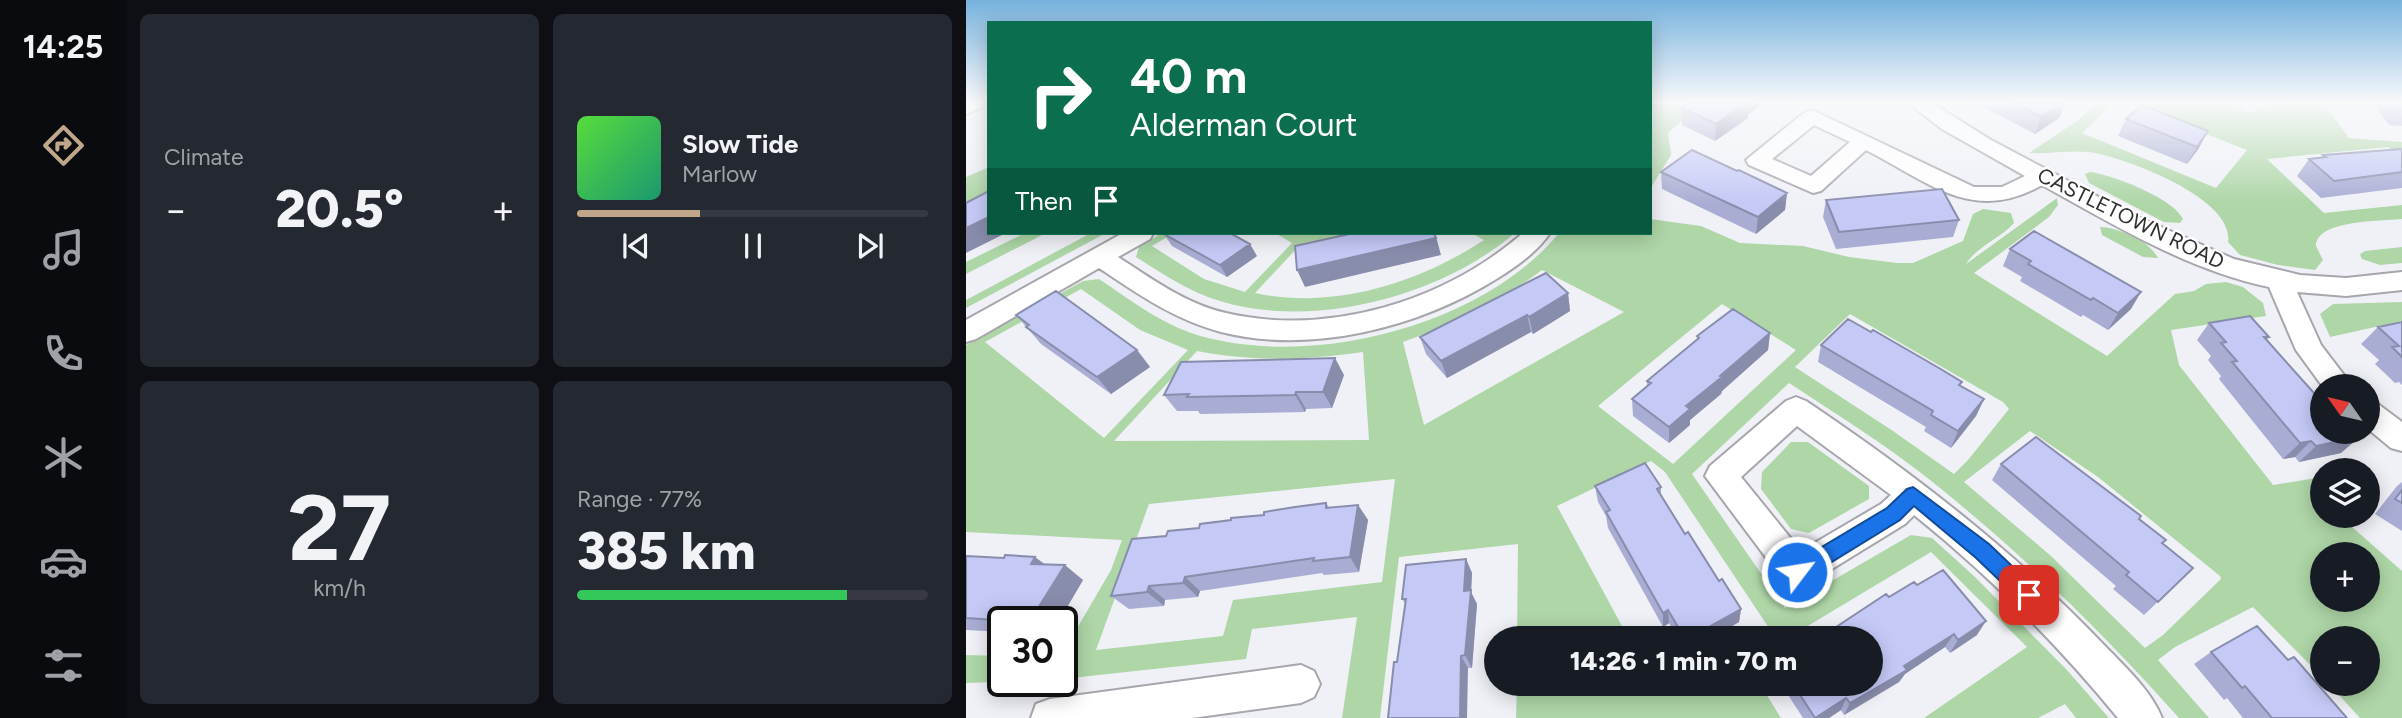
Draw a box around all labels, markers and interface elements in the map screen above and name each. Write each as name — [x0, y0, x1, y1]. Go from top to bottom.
text: 14:25 — [23, 28, 103, 66]
text: 40 m — [1130, 46, 1247, 105]
icon: right — [1015, 49, 1106, 140]
text: Alderman Court — [1130, 106, 1357, 144]
icon: directions — [39, 121, 88, 170]
text: Slow Tide — [682, 128, 798, 160]
text: Climate — [164, 143, 243, 171]
text: Marlow — [682, 160, 757, 188]
street label: CASTLETOWN ROAD — [2034, 162, 2228, 274]
text: 20.5° — [275, 178, 404, 240]
icon: arrive — [1087, 182, 1125, 220]
text: Then — [1015, 185, 1073, 217]
text: − — [164, 187, 188, 233]
text: + — [491, 187, 515, 233]
icon: music — [39, 225, 88, 274]
icon: previous — [617, 227, 655, 265]
icon: pause — [734, 227, 772, 265]
icon: next — [851, 227, 889, 265]
icon: phone — [39, 329, 88, 378]
north arrow — [2310, 374, 2380, 444]
map controls — [2310, 374, 2380, 696]
icon: climate — [39, 433, 88, 482]
button: layers — [2310, 458, 2380, 528]
text: 27 — [288, 474, 391, 583]
text: Range · 77% — [577, 485, 702, 513]
text: 385 km — [577, 520, 756, 582]
position arrow — [1760, 535, 1834, 609]
icon: car — [39, 537, 88, 586]
button: + — [2310, 542, 2380, 612]
pin — [1999, 565, 2059, 625]
text: km/h — [313, 574, 366, 602]
icon: arrive — [2010, 576, 2048, 614]
speed limit sign: 30 — [987, 606, 1078, 697]
button: − — [2310, 626, 2380, 696]
icon: filters — [39, 641, 88, 690]
text: 14:26 · 1 min · 70 m — [1570, 645, 1797, 677]

